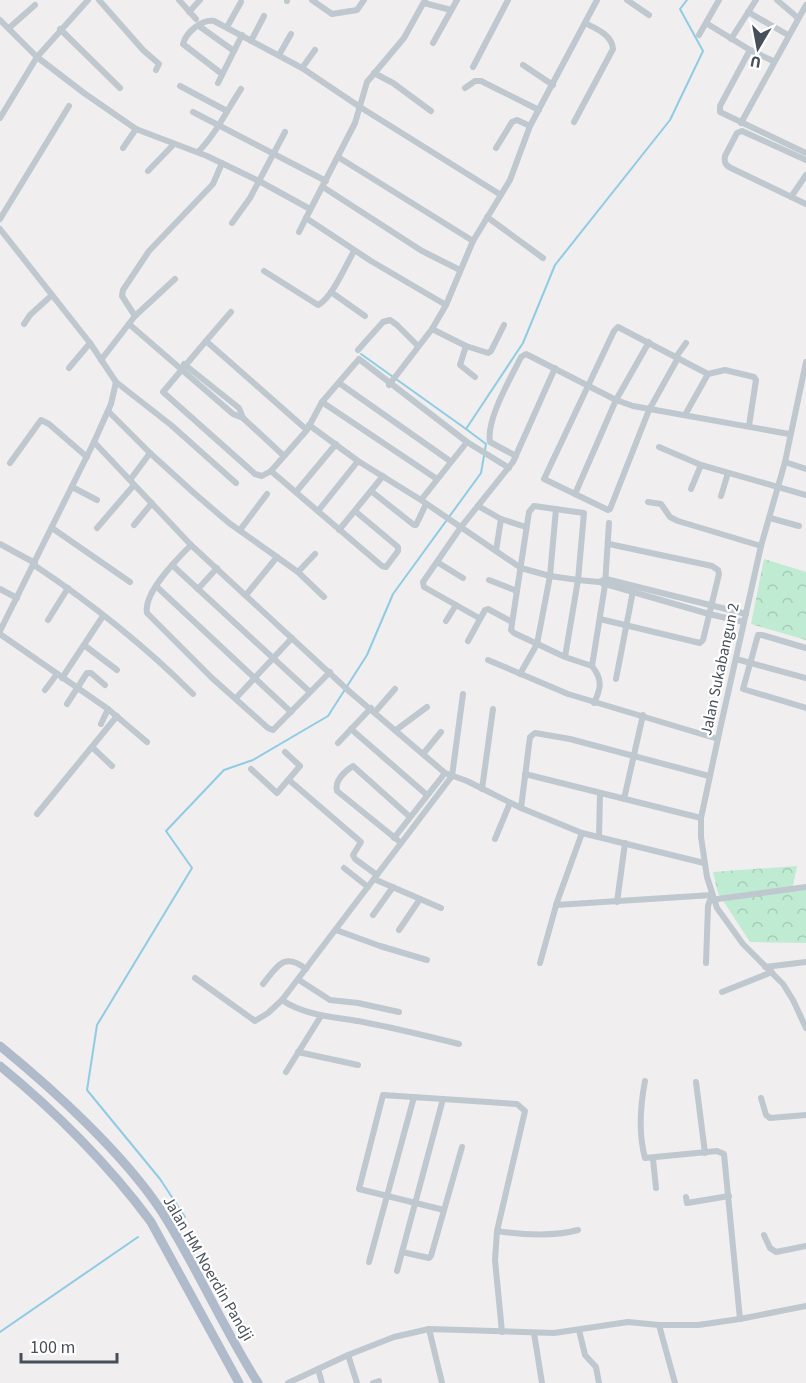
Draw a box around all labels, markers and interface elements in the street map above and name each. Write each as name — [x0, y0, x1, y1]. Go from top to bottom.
north arrow — [728, 18, 788, 78]
text: U — [748, 50, 763, 74]
street label: Jalan Sukabangun 2 — [695, 601, 745, 738]
street label: Jalan HM Noerdin Pandji — [158, 1192, 259, 1345]
scale bar — [21, 1326, 117, 1364]
text: 100 m — [30, 1335, 75, 1360]

